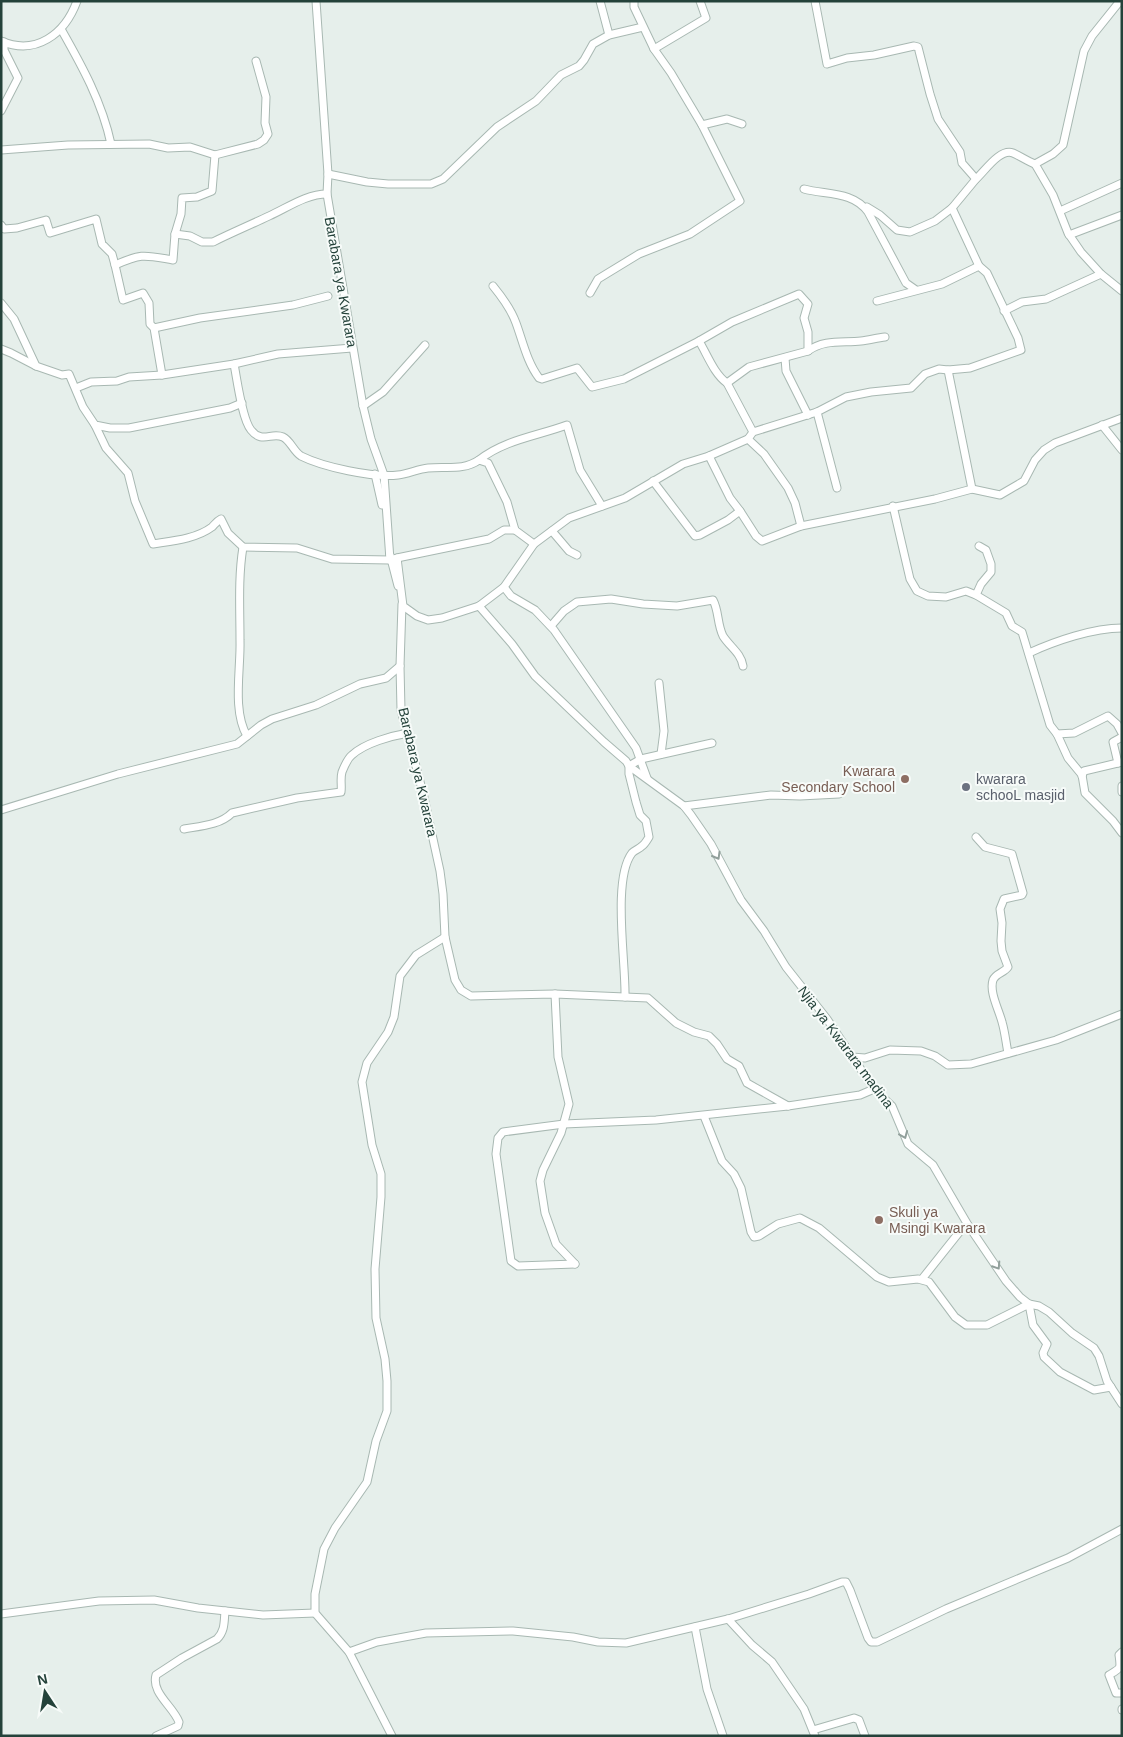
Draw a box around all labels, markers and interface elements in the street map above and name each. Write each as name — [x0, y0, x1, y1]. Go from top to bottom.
street label: Barabara ya Kwarara — [322, 215, 360, 349]
street label: Barabara ya Kwarara — [395, 706, 441, 838]
place label: Kwarara Secondary School — [781, 763, 895, 795]
place label: kwarara schooL masjid — [976, 771, 1065, 803]
marker: Kwarara Secondary School — [899, 773, 911, 785]
marker: kwarara schooL masjid — [960, 781, 972, 793]
one-way arrow — [711, 850, 721, 859]
street label: Njia ya Kwarara madina — [795, 983, 897, 1111]
one-way arrow — [898, 1130, 908, 1138]
place label: Skuli ya Msingi Kwarara — [889, 1204, 986, 1236]
marker: Skuli ya Msingi Kwarara — [873, 1214, 885, 1226]
one-way arrow — [990, 1261, 1000, 1270]
north arrow — [20, 1667, 70, 1717]
text: N — [36, 1670, 49, 1688]

